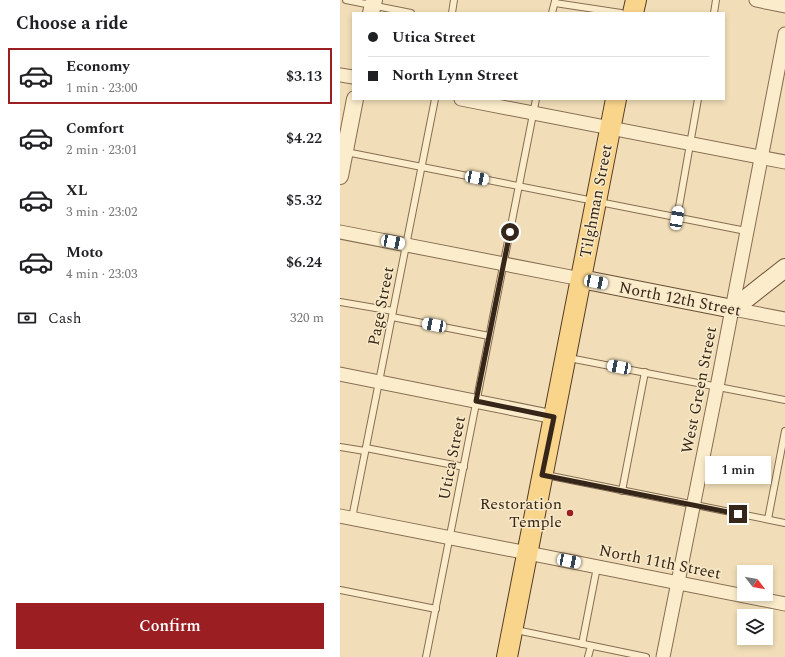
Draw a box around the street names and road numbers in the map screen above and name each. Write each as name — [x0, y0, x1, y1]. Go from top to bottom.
street label: Tilghman Street — [573, 142, 619, 260]
street label: Page Street — [362, 264, 400, 348]
street label: North 12th Street — [617, 275, 743, 323]
street label: West Green Street — [675, 324, 723, 456]
street label: Utica Street — [432, 414, 472, 502]
street label: North 11th Street — [597, 538, 723, 586]

